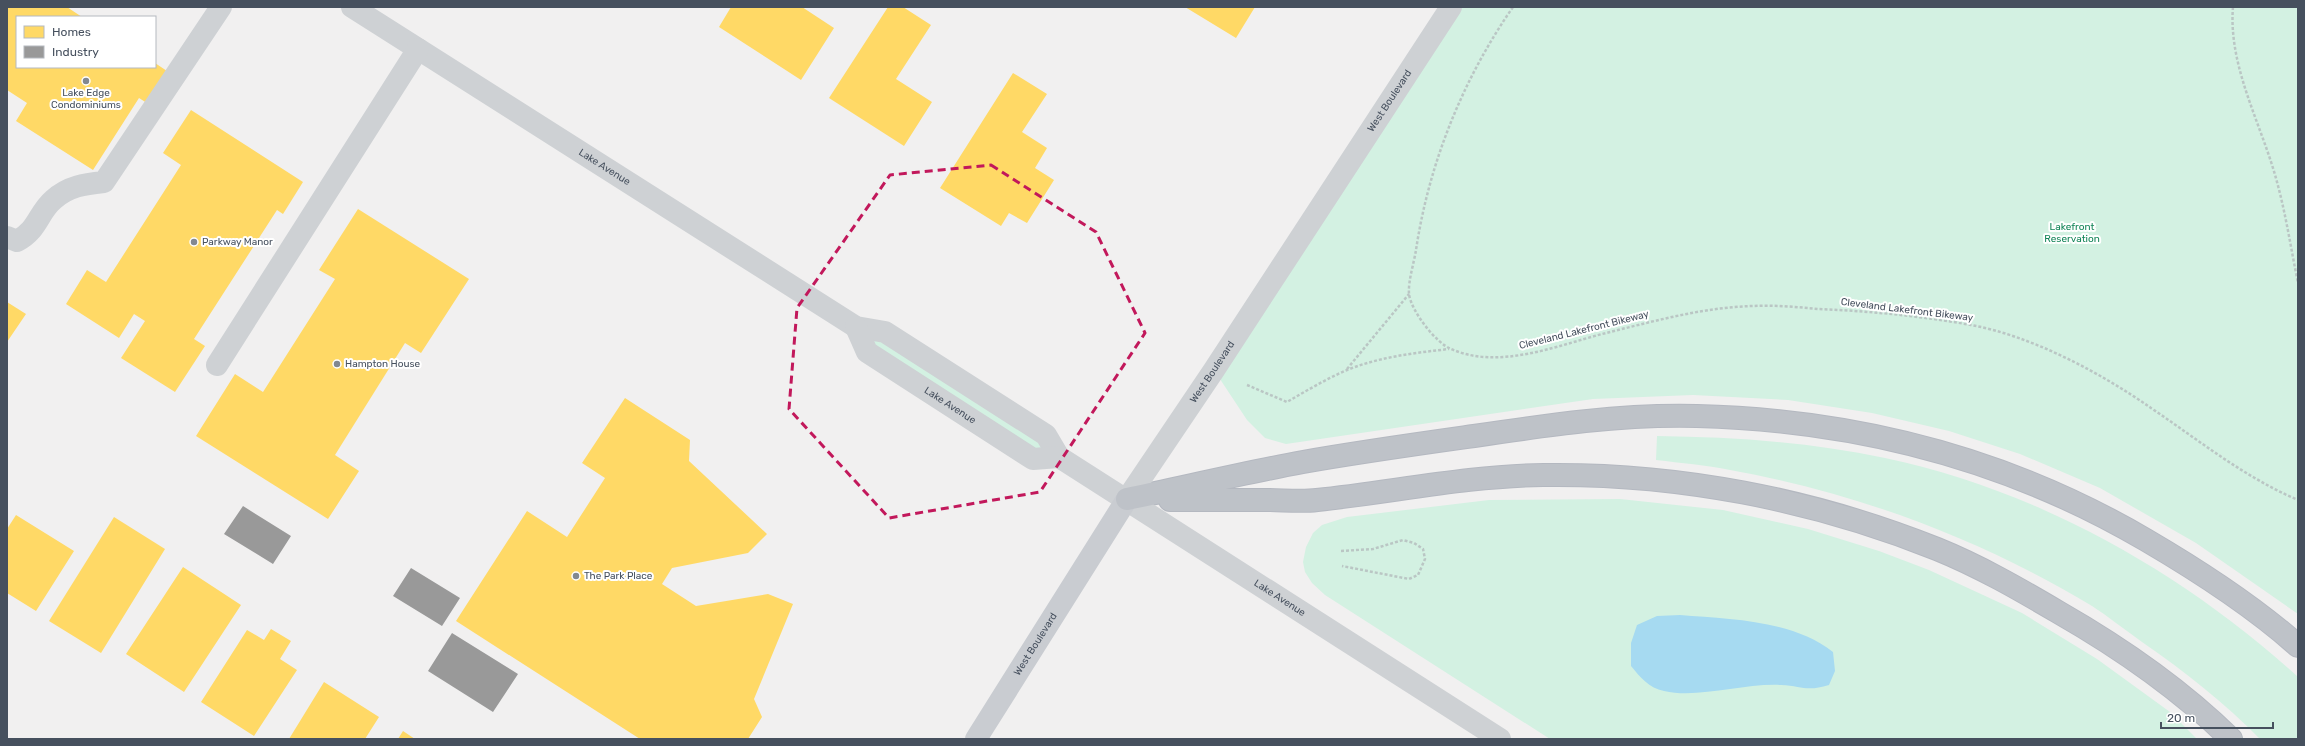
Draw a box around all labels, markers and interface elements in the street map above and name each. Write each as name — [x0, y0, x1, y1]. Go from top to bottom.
legend — [16, 16, 156, 68]
text: Homes — [52, 25, 91, 39]
text: Industry — [52, 45, 99, 59]
street label: West Boulevard — [1365, 68, 1414, 134]
marker: Lake Edge Condominiums — [81, 76, 91, 86]
place label: Lake Edge Condominiums — [51, 87, 121, 111]
street label: Lake Avenue — [576, 146, 633, 188]
park label: Lakefront Reservation — [2044, 221, 2100, 245]
place label: Parkway Manor — [202, 236, 273, 248]
marker: Parkway Manor — [189, 237, 199, 247]
street label: Cleveland Lakefront Bikeway — [1840, 296, 1974, 324]
street label: Cleveland Lakefront Bikeway — [1518, 308, 1651, 352]
street label: West Boulevard — [1188, 339, 1237, 405]
place label: Hampton House — [345, 358, 421, 370]
marker: Hampton House — [332, 359, 342, 369]
street label: Lake Avenue — [922, 384, 978, 427]
place label: The Park Place — [584, 570, 653, 582]
marker: The Park Place — [571, 571, 581, 581]
street label: Lake Avenue — [1252, 577, 1308, 619]
street label: West Boulevard — [1011, 611, 1060, 678]
scale bar — [2161, 704, 2273, 730]
text: 20 m — [2167, 711, 2195, 725]

